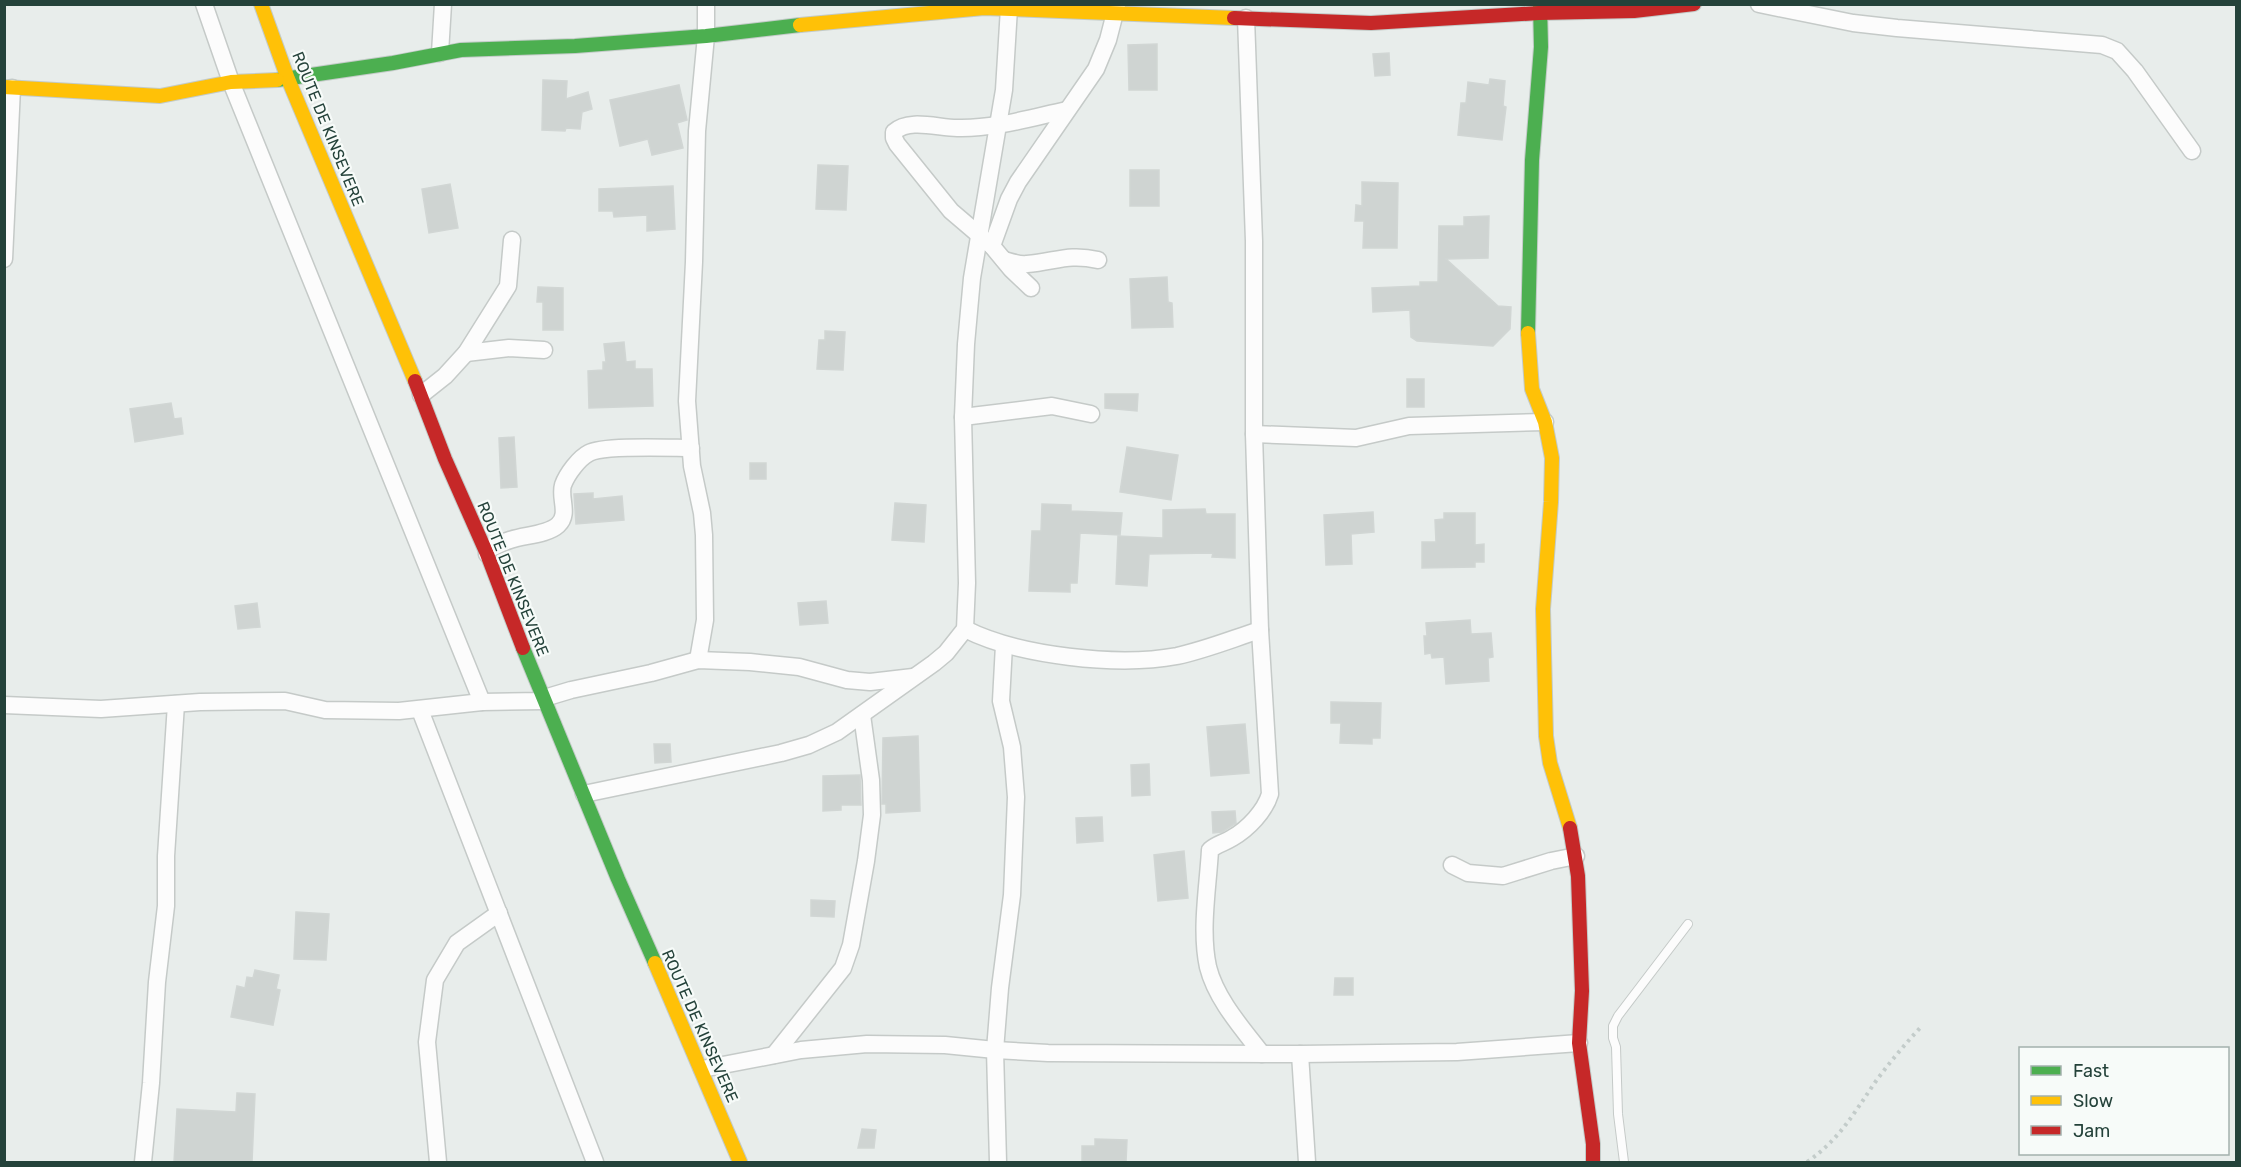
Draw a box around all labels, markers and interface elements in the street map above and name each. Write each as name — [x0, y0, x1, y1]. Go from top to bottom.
street label: ROUTE DE KINSEVERE — [288, 49, 368, 209]
street label: ROUTE DE KINSEVERE — [473, 499, 553, 659]
street label: ROUTE DE KINSEVERE — [658, 947, 742, 1105]
legend — [2019, 1047, 2229, 1155]
text: Fast — [2073, 1060, 2109, 1082]
text: Slow — [2073, 1090, 2113, 1112]
text: Jam — [2073, 1120, 2110, 1142]

